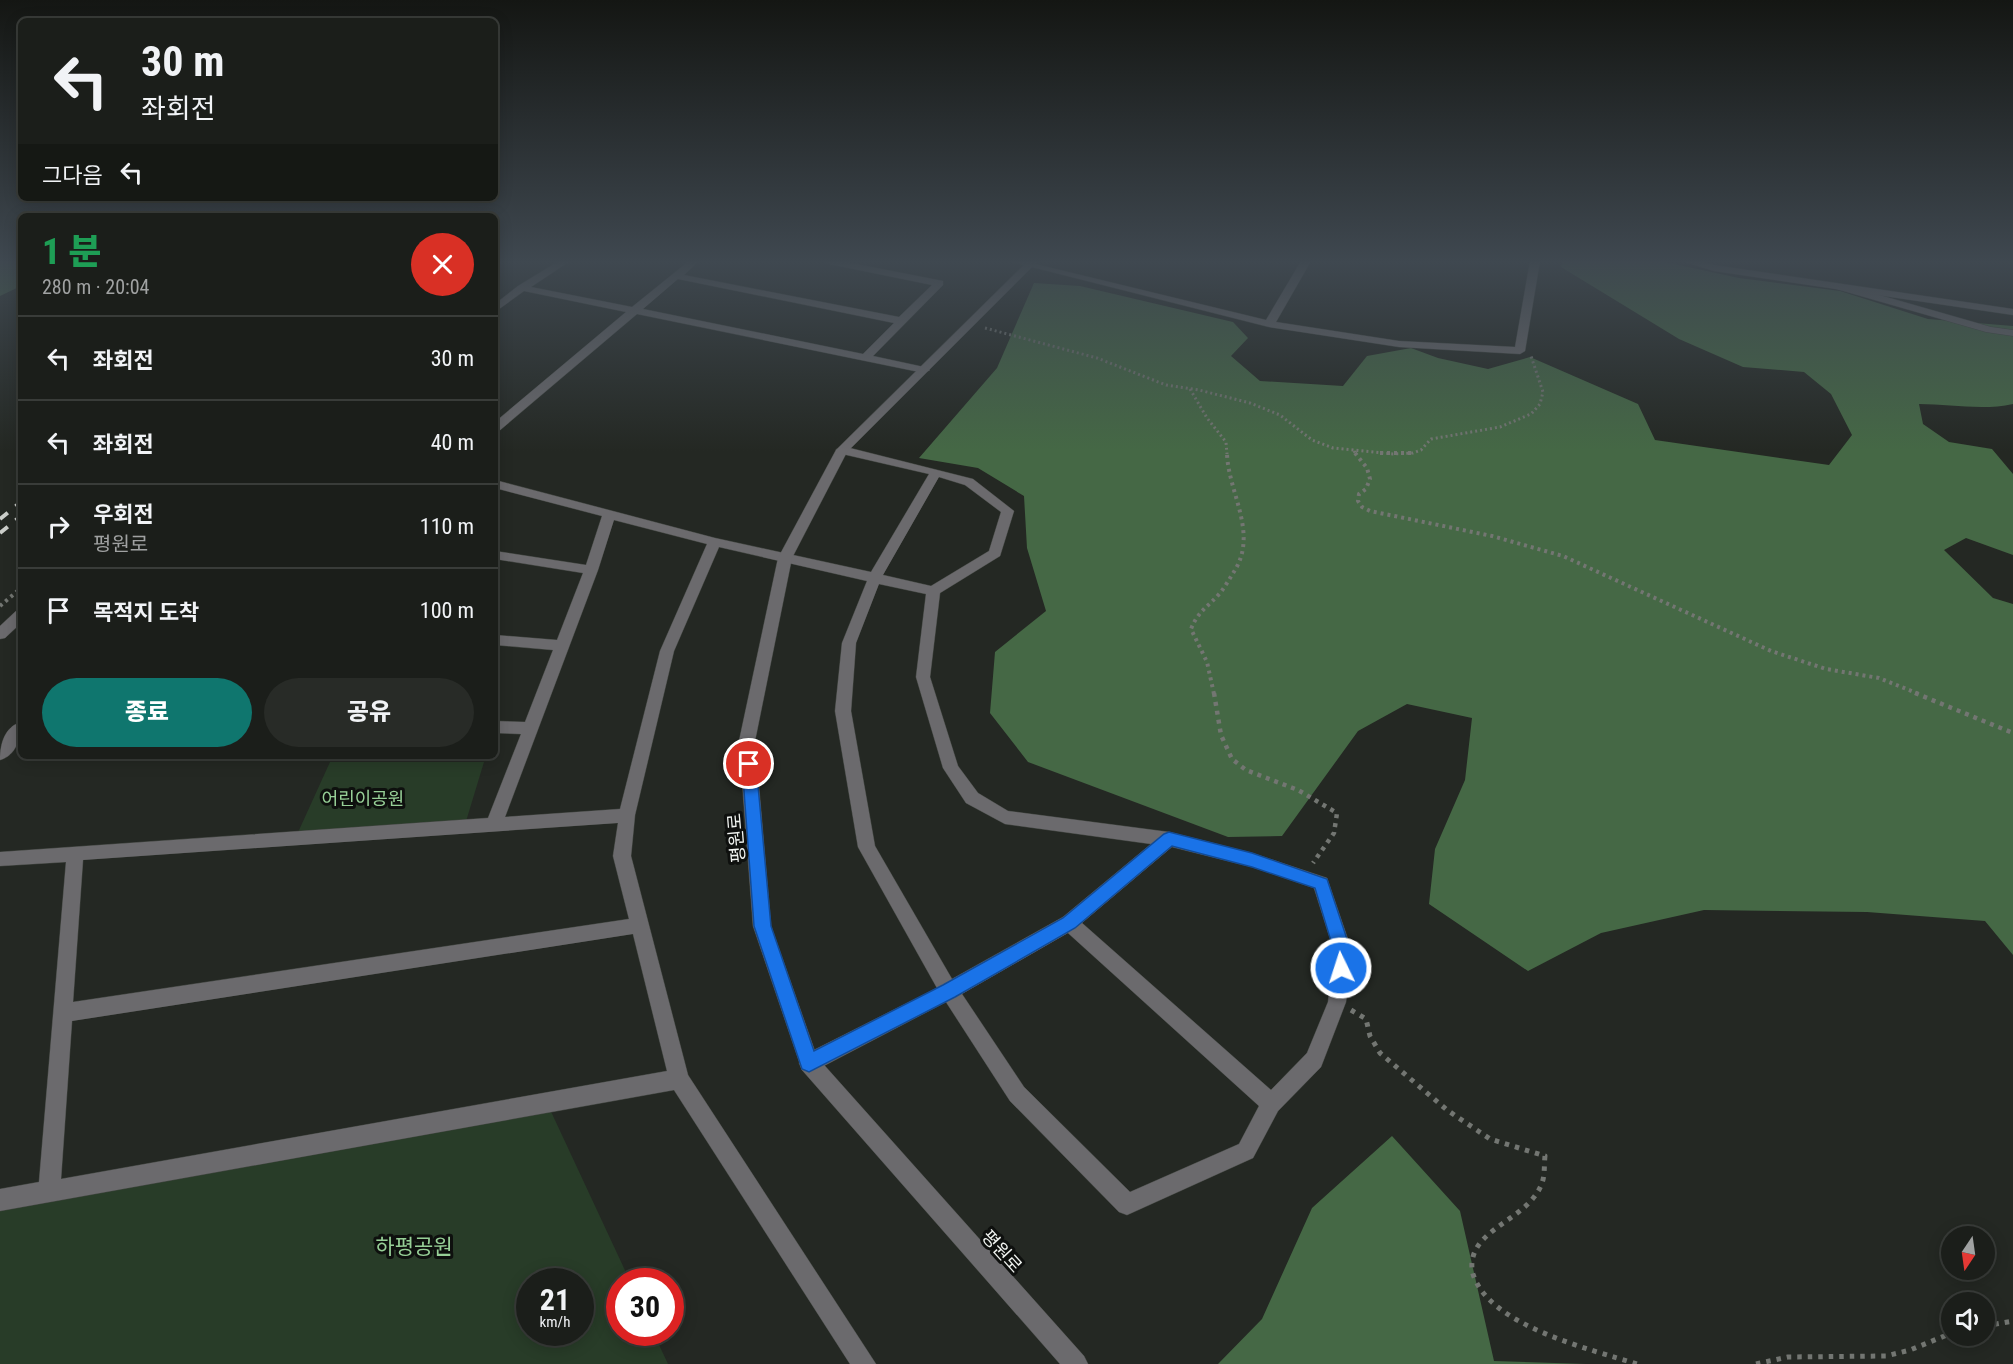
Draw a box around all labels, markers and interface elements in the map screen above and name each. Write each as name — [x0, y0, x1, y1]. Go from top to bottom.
text: 30 m — [141, 37, 224, 86]
icon: left — [42, 42, 120, 120]
text: 좌회전 — [141, 93, 216, 125]
icon: left — [115, 156, 148, 189]
text: 그다음 — [42, 163, 103, 188]
text: 1 분 — [42, 231, 102, 273]
button: close — [411, 233, 474, 296]
text: 280 m · 20:04 — [42, 275, 149, 299]
icon: left — [42, 342, 75, 375]
text: 30 m — [431, 346, 474, 371]
text: 좌회전 — [93, 348, 154, 373]
icon: left — [42, 426, 75, 459]
text: 40 m — [431, 430, 474, 455]
text: 좌회전 — [93, 432, 154, 457]
text: 우회전 — [93, 502, 154, 527]
icon: right — [42, 510, 75, 543]
text: 110 m — [420, 514, 474, 539]
text: 평원로 — [93, 532, 148, 556]
icon: arrive — [42, 594, 75, 627]
text: 100 m — [420, 598, 474, 623]
text: 목적지 도착 — [93, 600, 199, 625]
button: 종료 — [42, 678, 252, 747]
button: 공유 — [264, 678, 474, 747]
pin — [723, 738, 774, 789]
icon: arrive — [732, 747, 765, 780]
park label: 어린이공원 — [322, 788, 404, 809]
street label: 평원로 — [723, 812, 749, 864]
position arrow — [1309, 936, 1373, 1000]
street label: 평원로 — [978, 1226, 1026, 1276]
north arrow — [1941, 1226, 1995, 1280]
map controls — [1941, 1226, 1995, 1346]
park label: 하평공원 — [375, 1235, 453, 1259]
speed limit sign: 30 — [606, 1268, 684, 1346]
text: 21 — [540, 1282, 570, 1317]
button: sound — [1941, 1292, 1995, 1346]
text: km/h — [540, 1313, 570, 1331]

